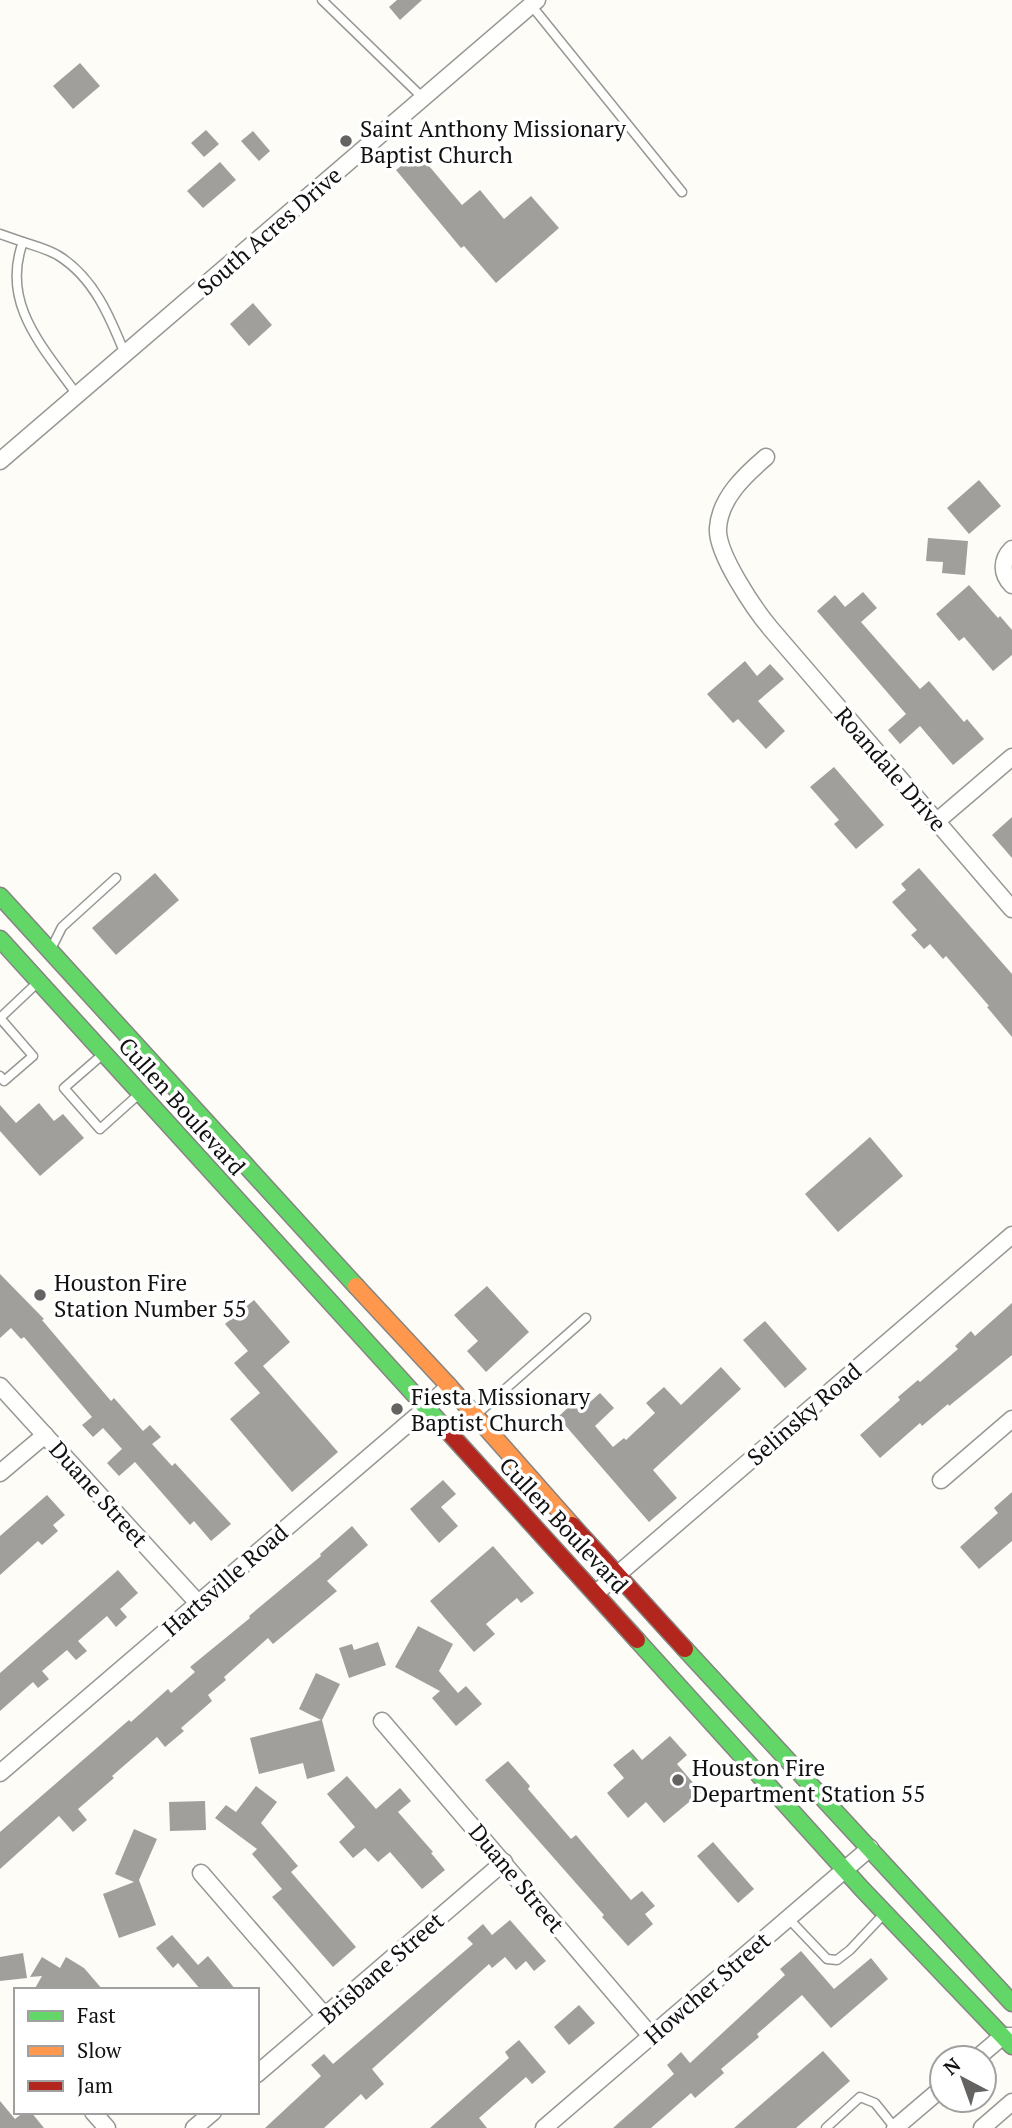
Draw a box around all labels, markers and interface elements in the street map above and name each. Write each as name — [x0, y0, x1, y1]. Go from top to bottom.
place label: Saint Anthony Missionary Baptist Church — [360, 113, 626, 170]
marker: Saint Anthony Missionary Baptist Church — [338, 133, 354, 149]
street label: South Acres Drive — [190, 160, 348, 302]
street label: Roandale Drive — [828, 700, 954, 838]
street label: Cullen Boulevard — [112, 1030, 252, 1182]
place label: Houston Fire Station Number 55 — [54, 1267, 247, 1324]
marker: Houston Fire Station Number 55 — [32, 1287, 48, 1303]
street label: Selinsky Road — [740, 1356, 868, 1472]
place label: Fiesta Missionary Baptist Church — [411, 1381, 591, 1438]
marker: Fiesta Missionary Baptist Church — [389, 1401, 405, 1417]
street label: Duane Street — [43, 1434, 155, 1554]
street label: Cullen Boulevard — [493, 1450, 635, 1600]
street label: Hartsville Road — [156, 1517, 294, 1643]
place label: Houston Fire Department Station 55 — [692, 1752, 925, 1809]
marker: Houston Fire Department Station 55 — [670, 1772, 686, 1788]
street label: Duane Street — [462, 1817, 572, 1939]
street label: Brisbane Street — [312, 1905, 450, 2031]
street label: Howcher Street — [637, 1924, 777, 2051]
legend — [14, 1988, 259, 2114]
text: Fast — [77, 2001, 116, 2029]
text: Slow — [77, 2036, 122, 2064]
north arrow — [928, 2044, 998, 2114]
text: N — [938, 2051, 966, 2080]
text: Jam — [77, 2071, 113, 2099]

